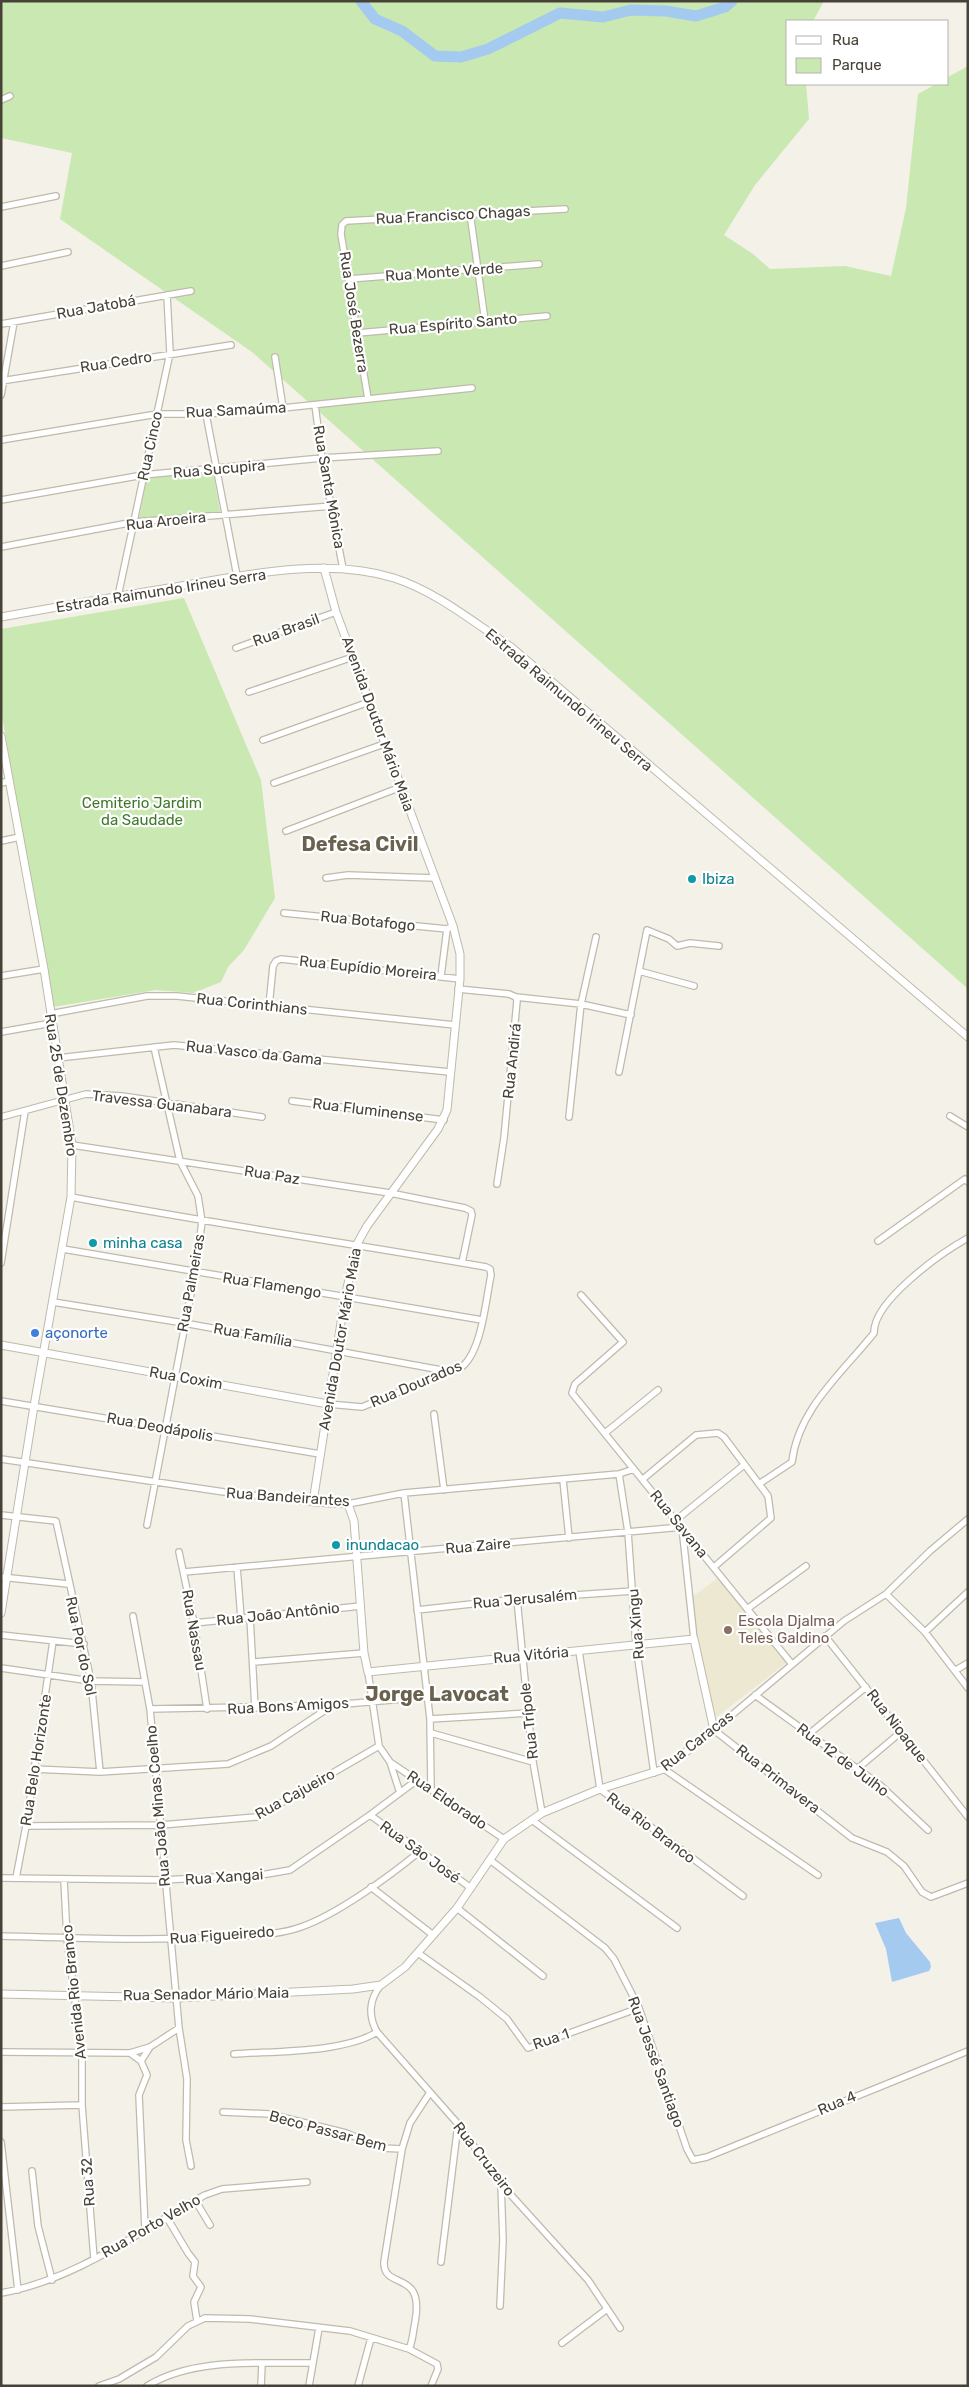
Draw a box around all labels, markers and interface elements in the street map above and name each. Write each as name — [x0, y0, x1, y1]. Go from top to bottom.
legend — [786, 20, 949, 85]
text: Rua — [832, 31, 859, 49]
text: Parque — [832, 56, 882, 74]
street label: Rua Francisco Chagas — [375, 202, 531, 228]
street label: Rua José Bezerra — [336, 250, 372, 374]
street label: Rua Monte Verde — [384, 259, 504, 285]
street label: Rua Jatobá — [55, 291, 137, 323]
street label: Rua Espírito Santo — [388, 309, 518, 339]
street label: Rua Cedro — [79, 347, 153, 377]
street label: Rua Samaúma — [185, 398, 287, 422]
street label: Rua Cinco — [134, 410, 166, 482]
street label: Rua Santa Mônica — [309, 424, 349, 550]
street label: Rua Sucupira — [172, 456, 266, 482]
street label: Rua Aroeira — [125, 508, 207, 534]
street label: Estrada Raimundo Irineu Serra — [55, 565, 267, 617]
street label: Rua Brasil — [250, 610, 322, 650]
street label: Estrada Raimundo Irineu Serra — [482, 625, 656, 775]
street label: Avenida Doutor Mário Maia — [338, 634, 418, 814]
park label: Cemiterio Jardim da Saudade — [82, 794, 202, 829]
district label: Defesa Civil — [302, 832, 418, 856]
place label: Ibiza — [702, 870, 735, 888]
marker: Ibiza — [686, 873, 698, 885]
street label: Rua Botafogo — [320, 907, 416, 935]
street label: Rua Eupídio Moreira — [298, 952, 438, 984]
street label: Rua Corinthians — [196, 989, 309, 1019]
street label: Rua 25 de Dezembro — [41, 1012, 81, 1158]
street label: Rua Andirá — [499, 1022, 525, 1100]
street label: Rua Vasco da Gama — [185, 1037, 323, 1069]
street label: Travessa Guanabara — [91, 1086, 233, 1122]
street label: Rua Fluminense — [311, 1094, 425, 1126]
street label: Rua Paz — [243, 1162, 302, 1188]
street label: Rua Palmeiras — [174, 1232, 209, 1333]
place label: minha casa — [103, 1234, 183, 1252]
marker: minha casa — [87, 1237, 99, 1249]
street label: Avenida Doutor Mário Maia — [315, 1246, 365, 1432]
street label: Rua Flamengo — [221, 1268, 323, 1302]
street label: Rua Família — [212, 1319, 294, 1351]
place label: açonorte — [45, 1324, 108, 1342]
marker: açonorte — [29, 1327, 41, 1339]
street label: Rua Dourados — [367, 1356, 465, 1411]
street label: Rua Coxim — [148, 1363, 224, 1393]
street label: Rua Deodápolis — [105, 1409, 215, 1445]
street label: Rua Bandeirantes — [226, 1484, 351, 1510]
street label: Rua Savana — [646, 1486, 712, 1562]
street label: Rua Zaire — [444, 1534, 512, 1558]
place label: inundacao — [346, 1536, 419, 1554]
marker: inundacao — [330, 1539, 342, 1551]
street label: Rua Jerusalém — [472, 1585, 578, 1613]
street label: Rua Nassau — [178, 1588, 210, 1672]
street label: Rua Xingu — [624, 1588, 648, 1660]
street label: Rua Por do Sol — [62, 1595, 100, 1697]
street label: Rua João Antônio — [215, 1599, 341, 1629]
place label: Escola Djalma Teles Galdino — [738, 1612, 835, 1647]
marker: Escola Djalma Teles Galdino — [722, 1624, 734, 1636]
street label: Rua Vitória — [492, 1643, 570, 1667]
district label: Jorge Lavocat — [365, 1682, 509, 1706]
street label: Rua Trípole — [516, 1682, 542, 1760]
street label: Rua Nioaque — [863, 1686, 931, 1766]
street label: Rua Belo Horizonte — [17, 1693, 55, 1827]
street label: Rua Bons Amigos — [227, 1694, 350, 1718]
street label: Rua Caracas — [657, 1707, 737, 1775]
street label: Rua 12 de Julho — [793, 1720, 893, 1800]
street label: Rua João Minas Coelho — [142, 1724, 174, 1888]
street label: Rua Primavera — [732, 1741, 824, 1817]
street label: Rua Cajueiro — [252, 1765, 338, 1823]
street label: Rua Eldorado — [404, 1767, 490, 1833]
street label: Rua Rio Branco — [603, 1789, 699, 1867]
street label: Rua São José — [376, 1817, 464, 1887]
street label: Rua Xangai — [184, 1865, 264, 1889]
street label: Rua Figueiredo — [169, 1922, 275, 1948]
street label: Avenida Rio Branco — [58, 1924, 90, 2060]
street label: Rua Senador Mário Maia — [123, 1984, 289, 2004]
street label: Rua Jessé Santiago — [624, 1994, 688, 2130]
street label: Rua 1 — [530, 2024, 572, 2054]
street label: Rua 4 — [815, 2087, 859, 2119]
street label: Beco Passar Bem — [267, 2107, 389, 2155]
street label: Rua Cruzeiro — [449, 2118, 519, 2200]
street label: Rua 32 — [77, 2157, 99, 2207]
street label: Rua Porto Velho — [98, 2190, 204, 2262]

